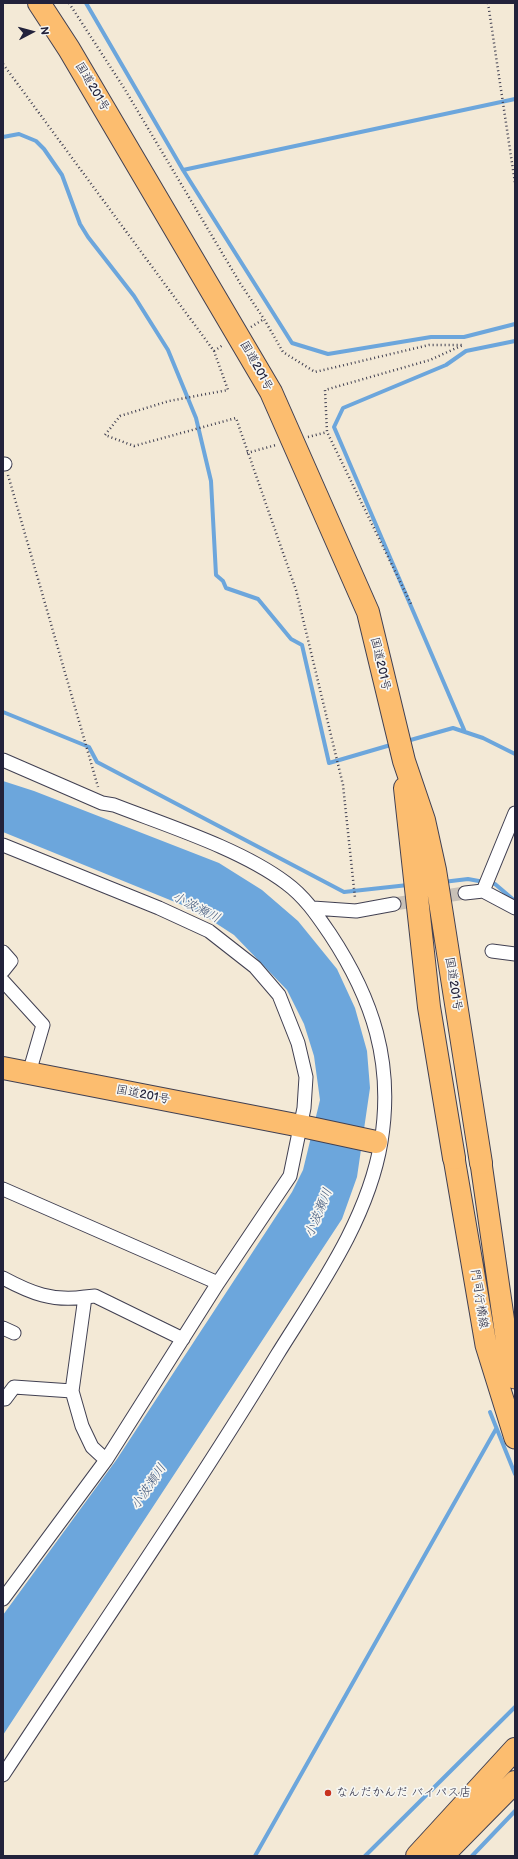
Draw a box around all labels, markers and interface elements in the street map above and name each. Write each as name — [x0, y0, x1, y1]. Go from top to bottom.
north arrow — [12, 12, 52, 52]
text: N — [38, 26, 51, 35]
street label: 国道201号 — [72, 60, 112, 114]
street label: 国道201号 — [236, 339, 276, 393]
street label: 国道201号 — [367, 636, 393, 692]
water label: 小波瀬川 — [169, 889, 223, 927]
street label: 国道201号 — [442, 956, 464, 1012]
street label: 国道201号 — [115, 1083, 171, 1107]
water label: 小波瀬川 — [302, 1186, 336, 1240]
street label: 門司行橋線 — [467, 1268, 491, 1330]
water label: 小波瀬川 — [128, 1461, 170, 1513]
place label: なんだかんだ バイパス店 — [336, 1786, 471, 1800]
marker: なんだかんだ バイパス店 — [323, 1788, 333, 1798]

